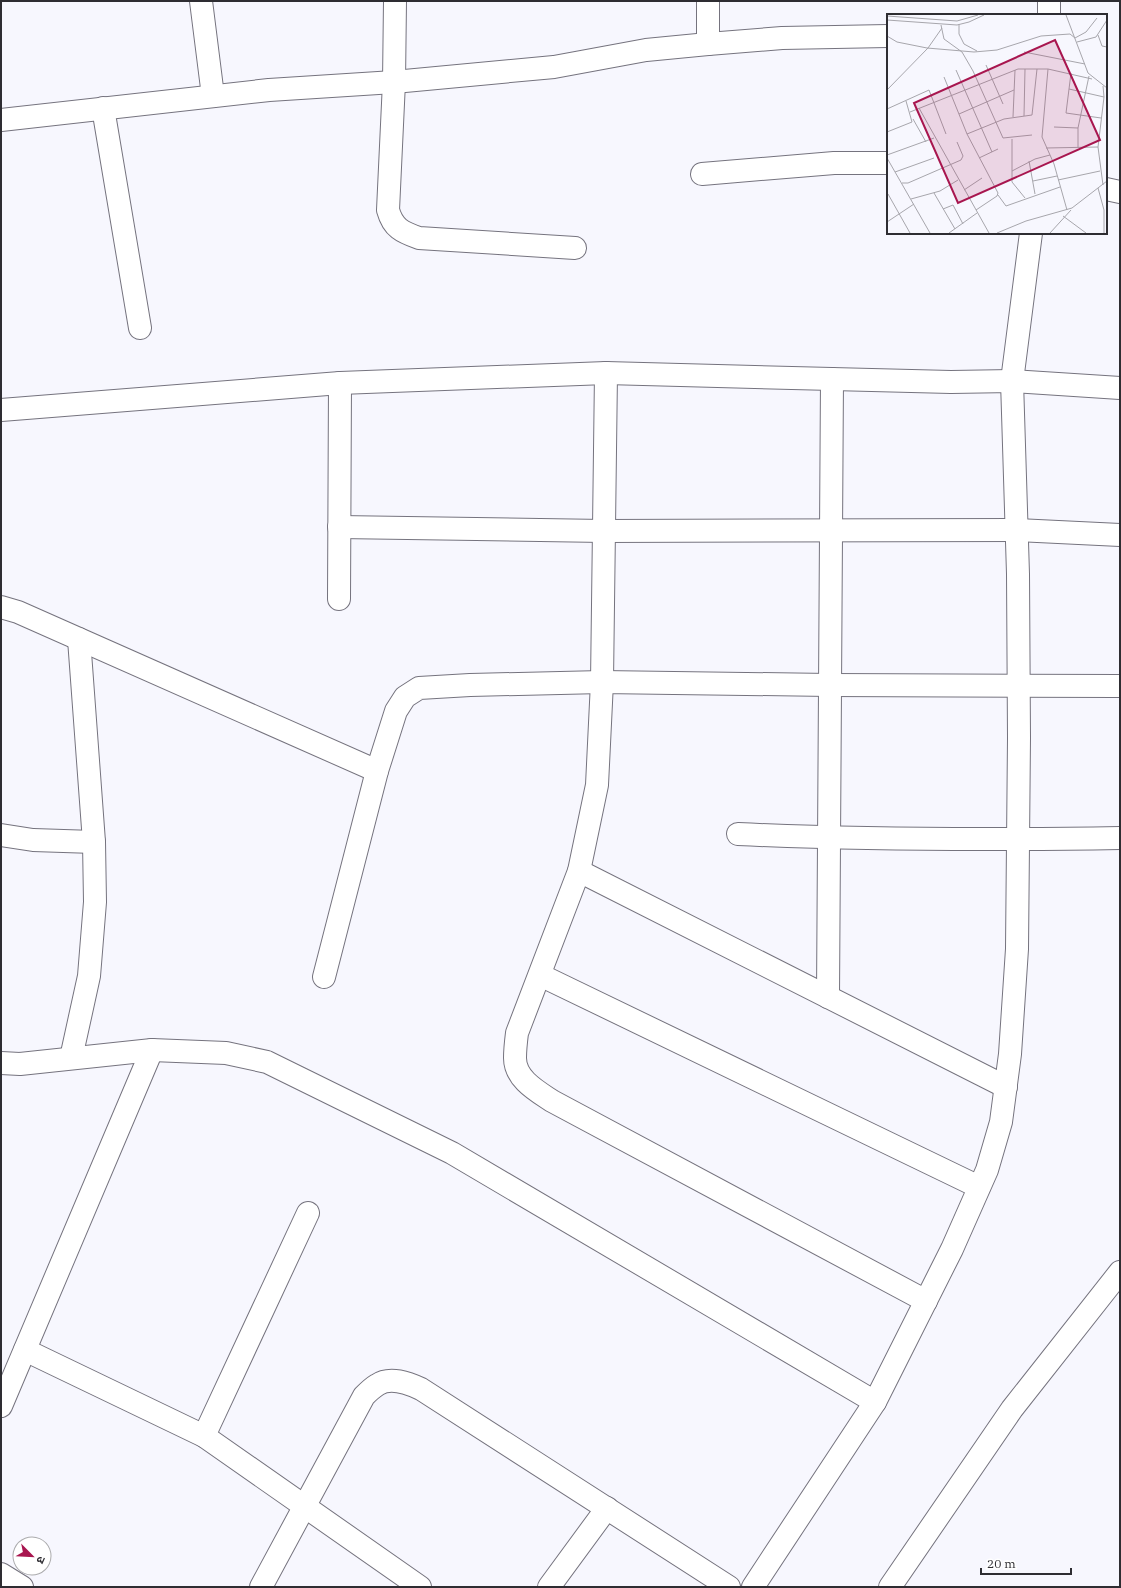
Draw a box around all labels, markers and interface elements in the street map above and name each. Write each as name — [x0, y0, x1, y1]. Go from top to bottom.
inset map — [887, 14, 1107, 234]
north arrow — [12, 1536, 52, 1576]
scale bar — [981, 1550, 1071, 1576]
text: उ — [33, 1554, 49, 1566]
text: 20 m — [987, 1556, 1016, 1571]

